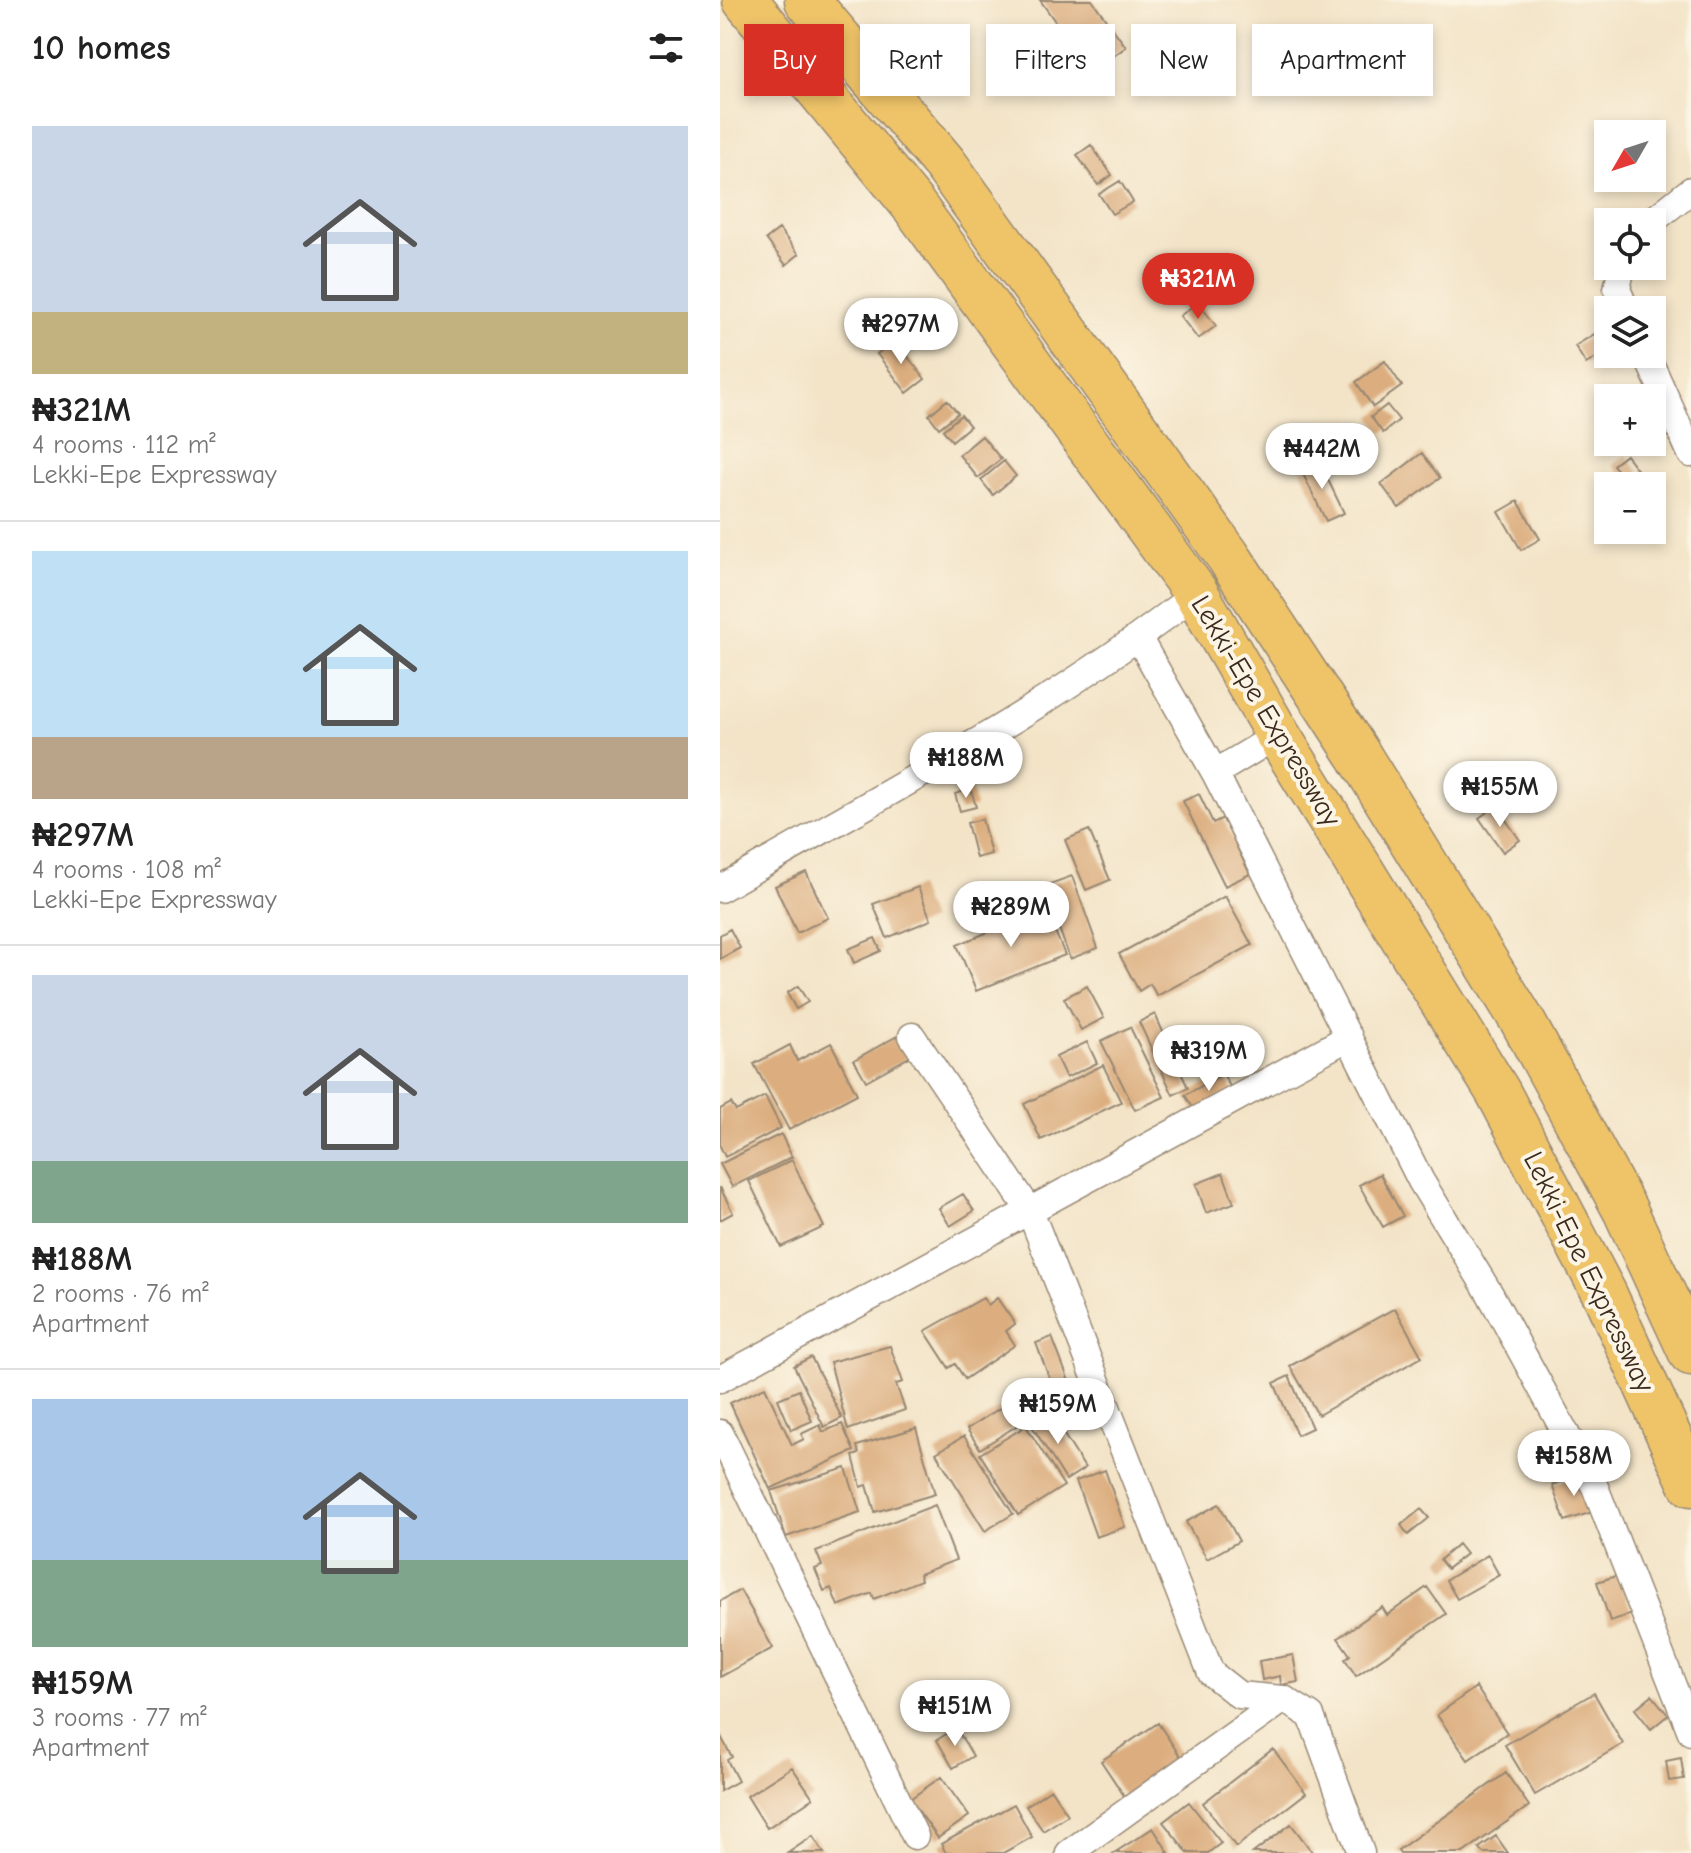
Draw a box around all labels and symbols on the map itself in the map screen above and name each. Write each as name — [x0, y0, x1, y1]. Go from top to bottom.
north arrow — [1594, 120, 1666, 192]
pin: ₦321M — [1142, 253, 1254, 321]
pin: ₦297M — [845, 298, 957, 366]
pin: ₦442M — [1266, 423, 1378, 491]
street label: Lekki-Epe Expressway — [1184, 590, 1348, 833]
pin: ₦188M — [910, 732, 1022, 800]
pin: ₦155M — [1444, 761, 1556, 829]
pin: ₦289M — [955, 881, 1067, 949]
pin: ₦319M — [1153, 1025, 1265, 1093]
street label: Lekki-Epe Expressway — [1517, 1147, 1661, 1398]
pin: ₦159M — [1002, 1378, 1114, 1446]
pin: ₦158M — [1518, 1430, 1630, 1498]
pin: ₦151M — [899, 1680, 1011, 1748]

